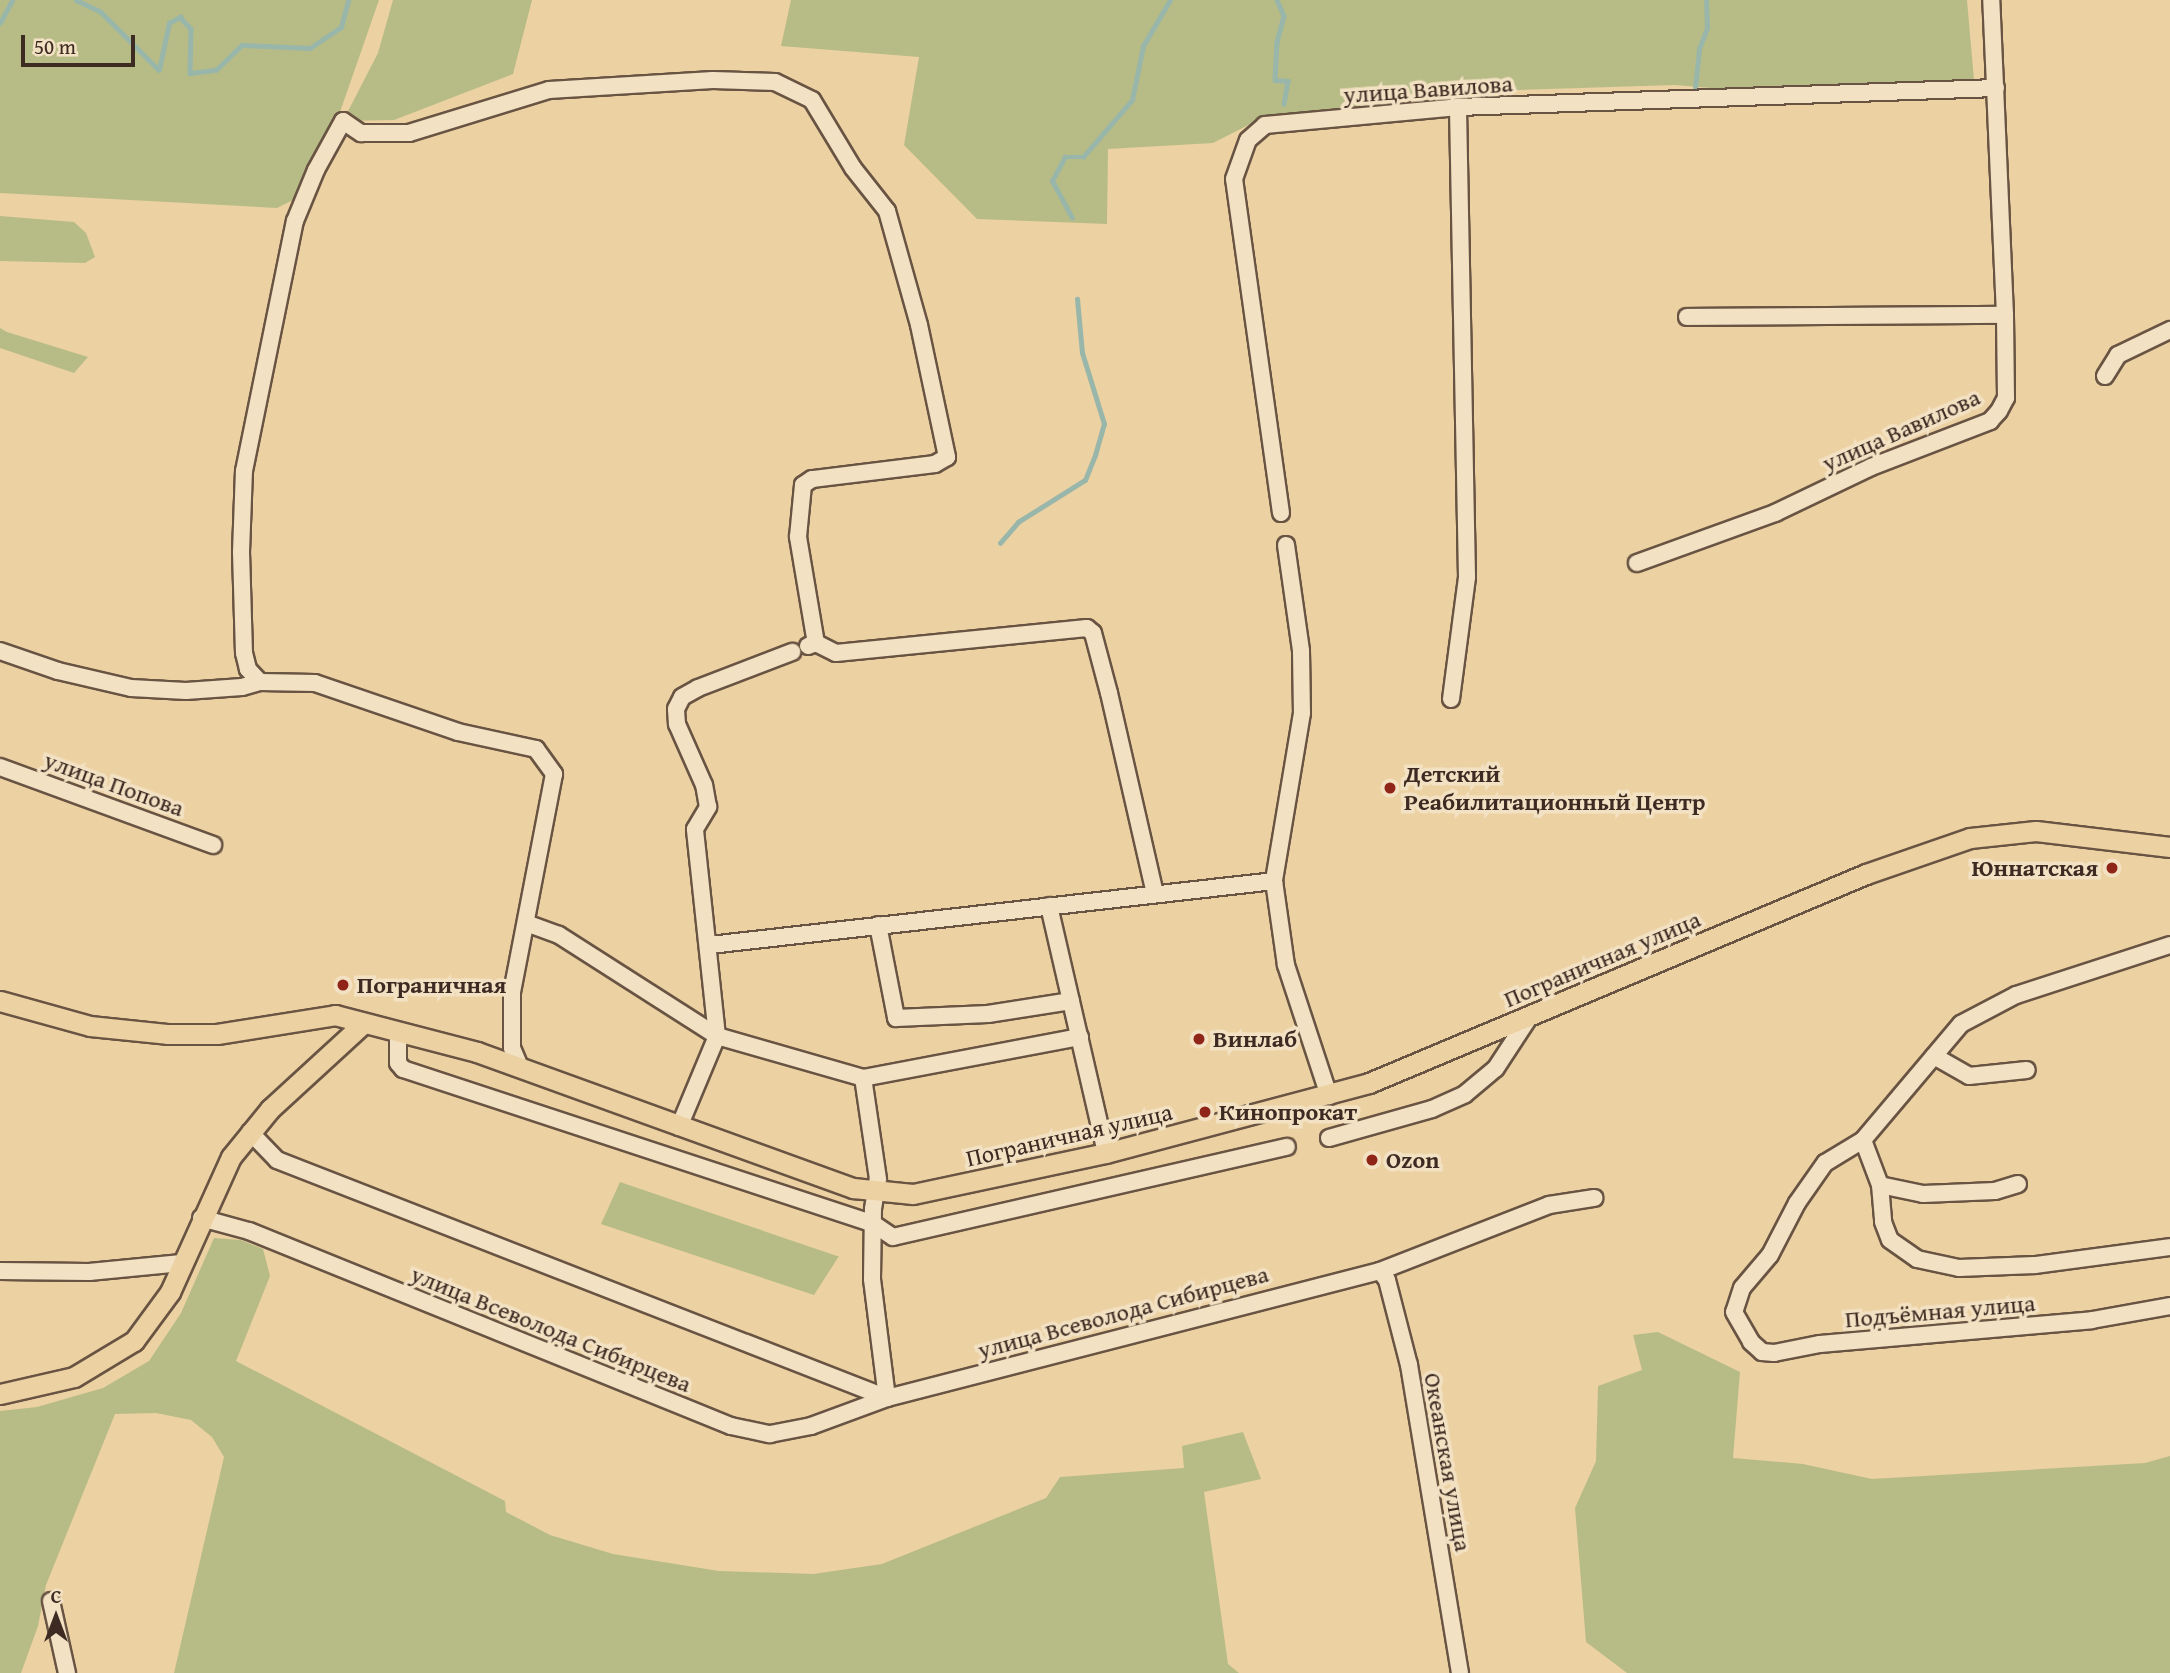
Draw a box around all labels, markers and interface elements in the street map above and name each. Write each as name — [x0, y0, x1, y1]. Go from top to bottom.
scale bar — [24, 21, 138, 65]
text: 50 m — [34, 31, 76, 62]
street label: улица Вавилова — [1342, 69, 1514, 109]
street label: улица Вавилова — [1818, 382, 1984, 478]
street label: улица Попова — [40, 745, 188, 823]
place label: Детский Реабилитационный Центр — [1404, 760, 1705, 816]
marker: Детский Реабилитационный Центр — [1382, 780, 1398, 796]
place label: Юннатская — [1971, 854, 2098, 882]
marker: Юннатская — [2104, 860, 2120, 876]
street label: Пограничная улица — [1499, 905, 1705, 1013]
place label: Пограничная — [357, 971, 506, 999]
marker: Пограничная — [335, 977, 351, 993]
place label: Винлаб — [1213, 1025, 1297, 1053]
marker: Винлаб — [1191, 1031, 1207, 1047]
street label: Пограничная улица — [963, 1097, 1175, 1173]
place label: Кинопрокат — [1219, 1098, 1357, 1126]
marker: Кинопрокат — [1197, 1104, 1213, 1120]
place label: Ozon — [1386, 1146, 1439, 1174]
marker: Ozon — [1364, 1152, 1380, 1168]
street label: улица Всеволода Сибирцева — [975, 1259, 1271, 1365]
street label: улица Всеволода Сибирцева — [407, 1260, 695, 1398]
street label: Подъёмная улица — [1844, 1288, 2036, 1334]
street label: Океанская улица — [1418, 1371, 1478, 1553]
north arrow — [21, 1582, 91, 1652]
text: С — [51, 1582, 61, 1610]

